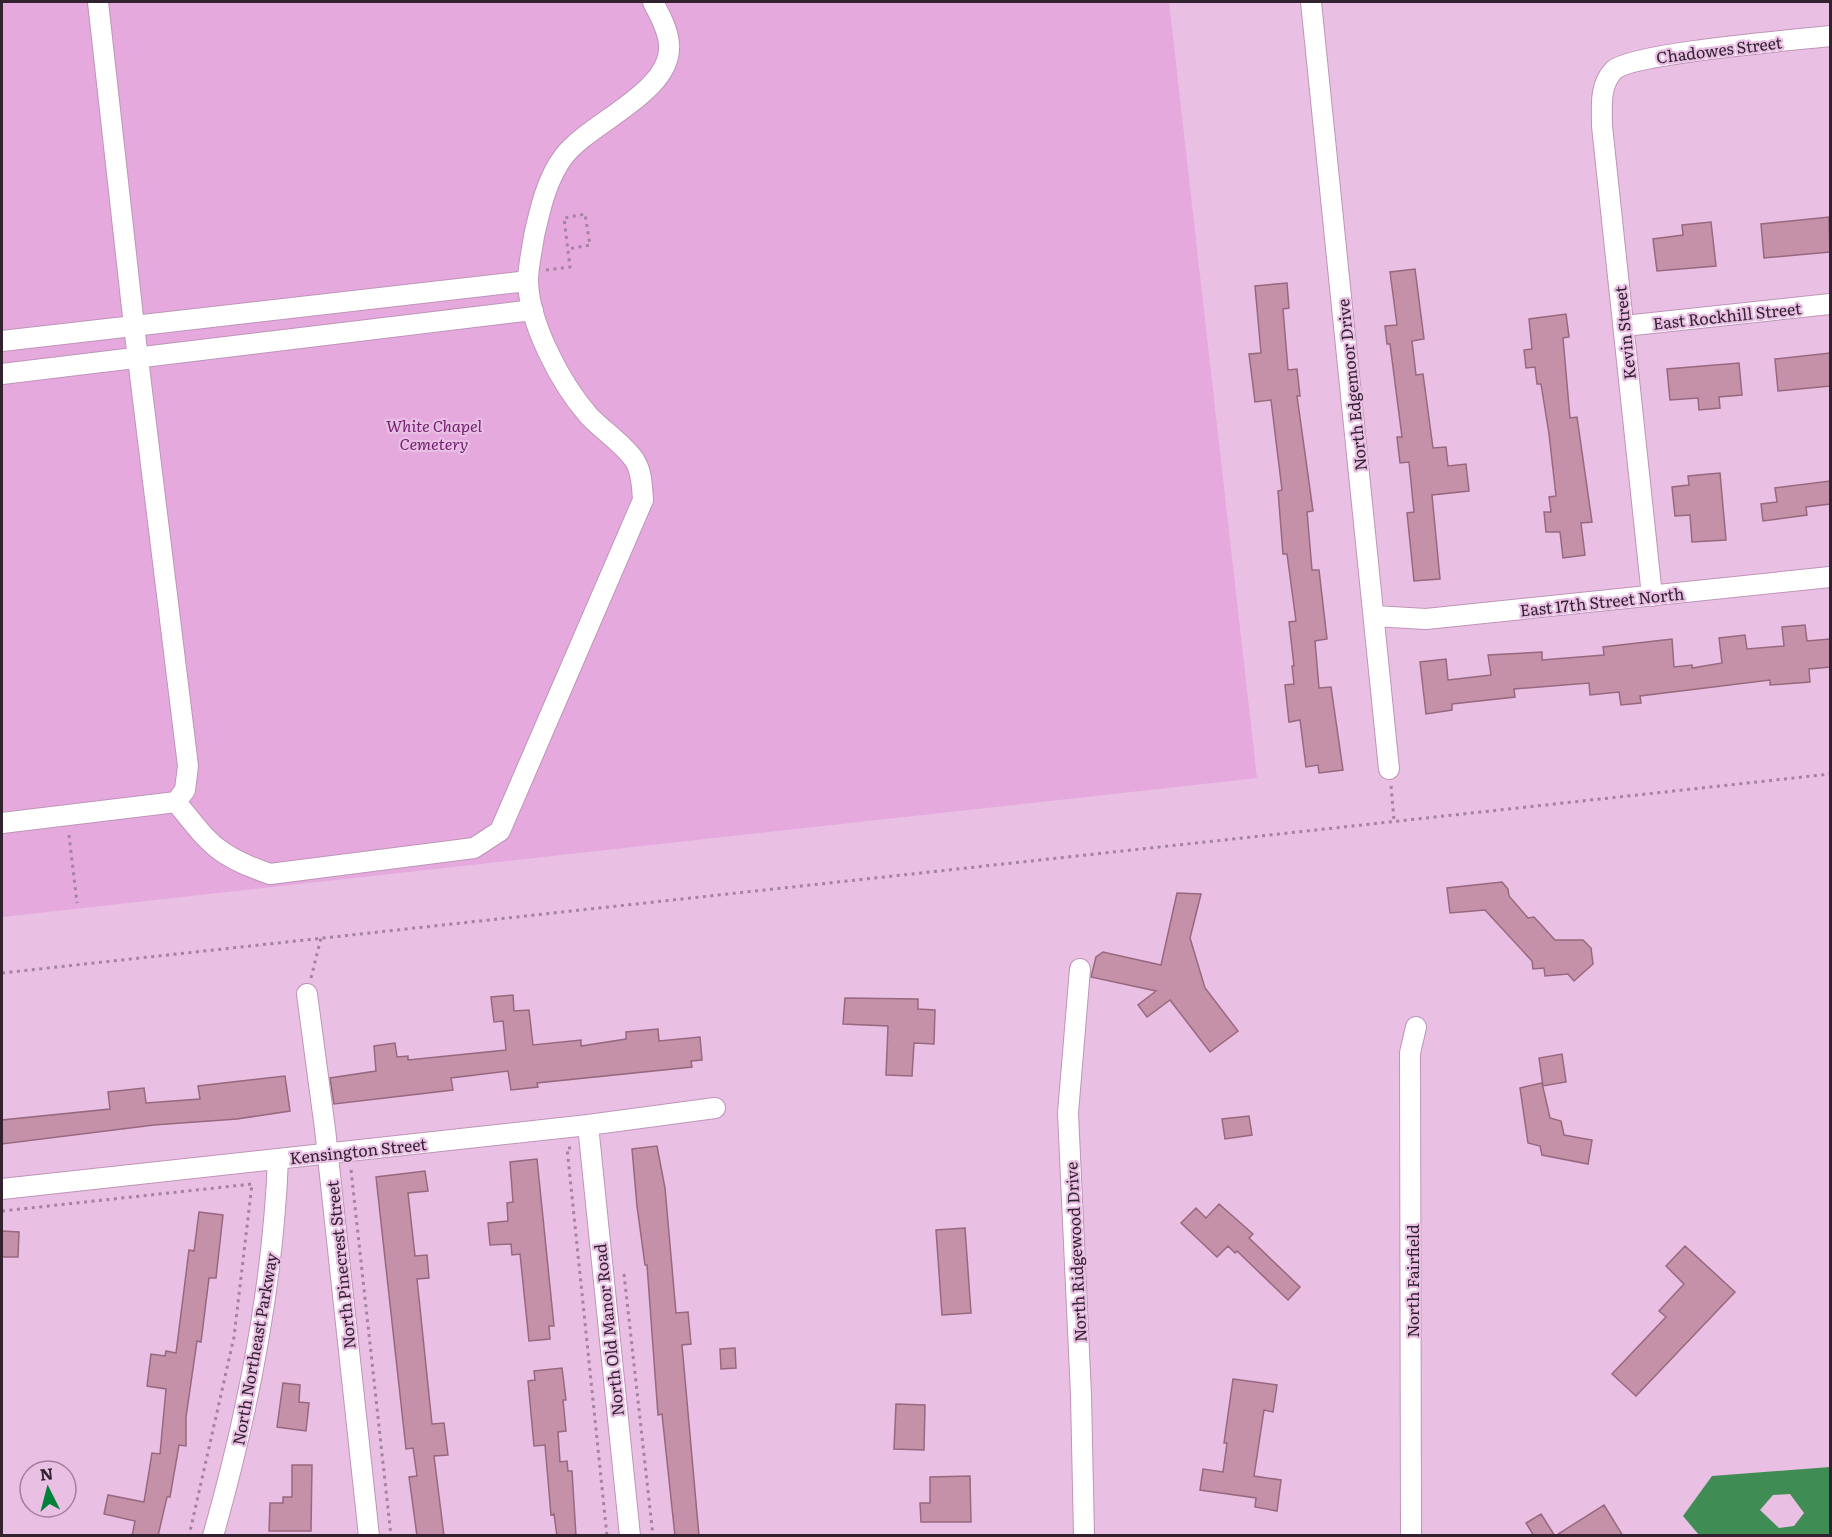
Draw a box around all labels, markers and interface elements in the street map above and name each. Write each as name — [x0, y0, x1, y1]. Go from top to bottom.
street label: Chadowes Street — [1655, 29, 1784, 69]
street label: Kevin Street — [1607, 284, 1641, 381]
street label: East Rockhill Street — [1652, 295, 1803, 335]
street label: North Edgemoor Drive — [1330, 298, 1372, 472]
park label: White Chapel Cemetery — [386, 413, 482, 455]
street label: East 17th Street North — [1519, 580, 1686, 622]
street label: Kensington Street — [288, 1131, 428, 1169]
street label: North Ridgewood Drive — [1058, 1161, 1092, 1343]
street label: North Pinecrest Street — [319, 1179, 361, 1350]
street label: North Fairfield — [1400, 1224, 1424, 1338]
street label: North Old Manor Road — [587, 1242, 629, 1417]
street label: North Northeast Parkway — [225, 1250, 283, 1447]
north arrow — [18, 1459, 78, 1519]
text: N — [38, 1460, 54, 1486]

